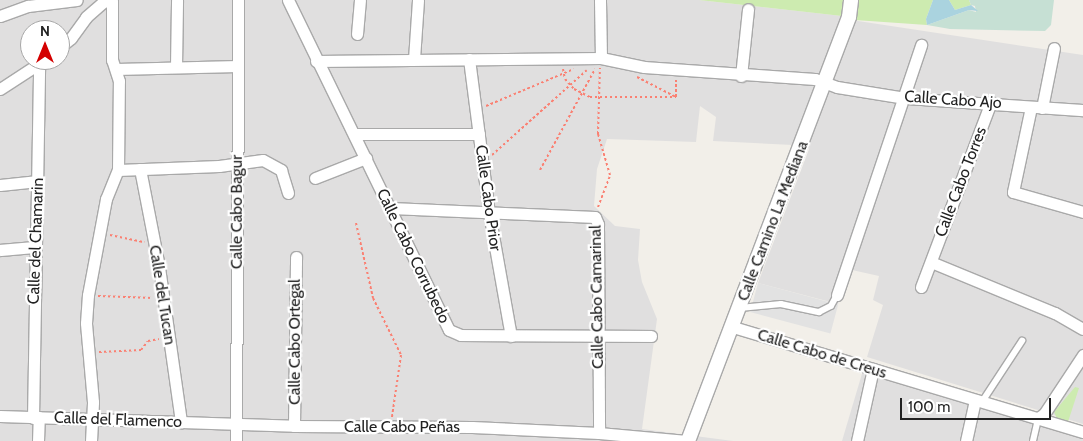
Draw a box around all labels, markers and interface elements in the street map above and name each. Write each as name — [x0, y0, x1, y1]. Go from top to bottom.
north arrow — [20, 20, 70, 70]
text: N — [40, 22, 50, 40]
street label: Calle Cabo Ajo — [904, 87, 1002, 113]
street label: Calle Cabo Torres — [931, 124, 991, 240]
street label: Calle Camino La Mediana — [734, 138, 812, 304]
street label: Calle Cabo Prior — [471, 144, 505, 252]
street label: Calle Cabo Bagur — [227, 155, 247, 269]
street label: Calle del Chamarin — [24, 177, 48, 305]
street label: Calle Cabo Corrubedo — [372, 186, 454, 326]
street label: Calle Cabo Camarinal — [586, 225, 608, 369]
street label: Calle del Tucan — [145, 244, 179, 346]
street label: Calle Cabo Ortegal — [285, 279, 305, 405]
street label: Calle Cabo de Creus — [755, 325, 889, 383]
scale bar — [903, 388, 1054, 420]
text: 100 m — [908, 398, 950, 416]
street label: Calle del Flamenco — [54, 408, 182, 432]
street label: Calle Cabo Peñas — [344, 417, 460, 437]

